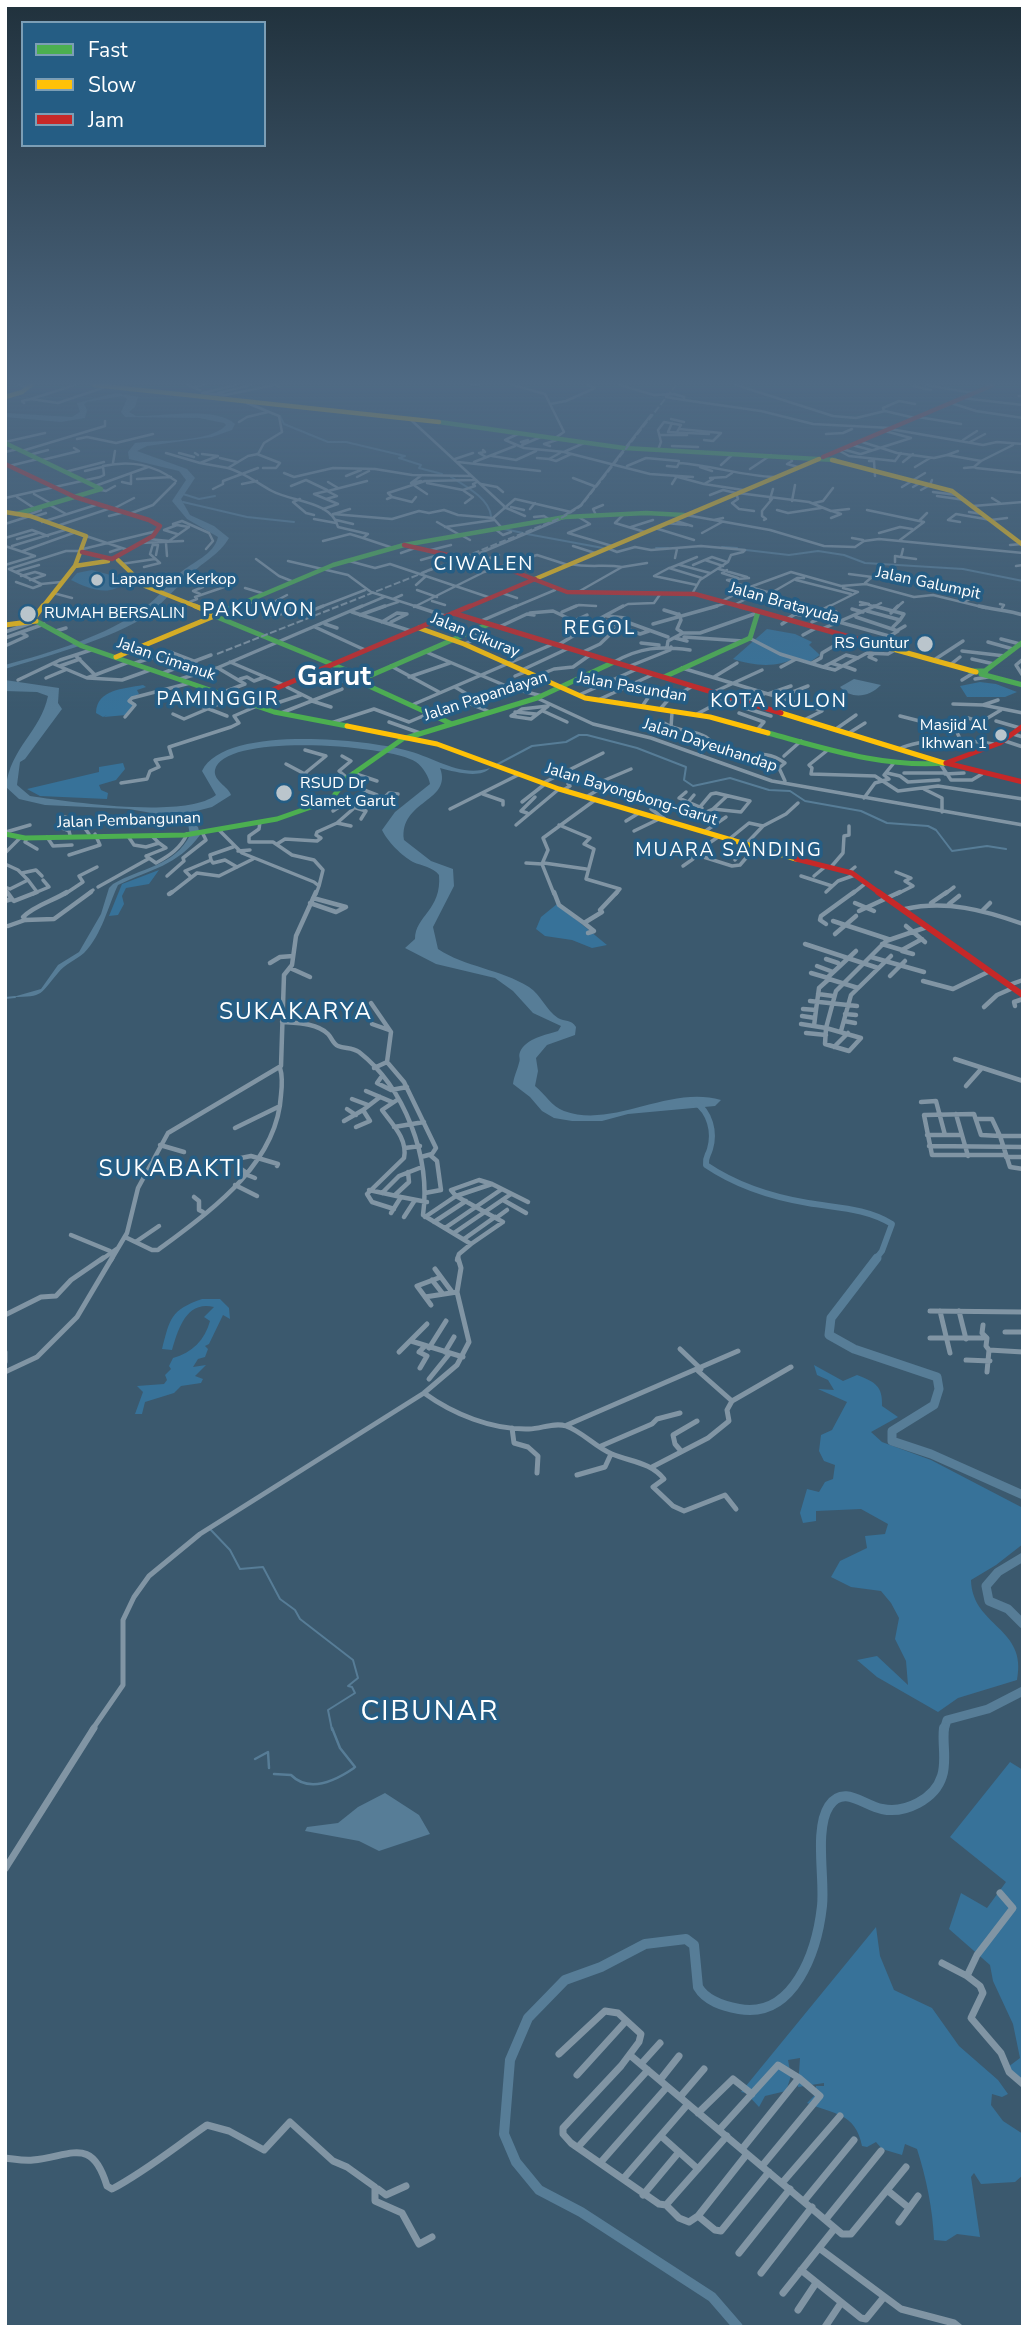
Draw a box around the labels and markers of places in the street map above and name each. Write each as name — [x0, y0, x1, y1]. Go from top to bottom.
place label: Lapangan Kerkop — [111, 570, 236, 590]
marker: Lapangan Kerkop — [89, 572, 105, 588]
marker: RUMAH BERSALIN — [18, 604, 38, 624]
place label: RUMAH BERSALIN — [44, 604, 185, 624]
place label: RS Guntur — [834, 634, 909, 654]
marker: RS Guntur — [915, 634, 935, 654]
place label: Masjid Al Ikhwan 1 — [920, 716, 987, 754]
marker: Masjid Al Ikhwan 1 — [993, 727, 1009, 743]
place label: RSUD Dr Slamet Garut — [300, 774, 395, 812]
marker: RSUD Dr Slamet Garut — [274, 783, 294, 803]

